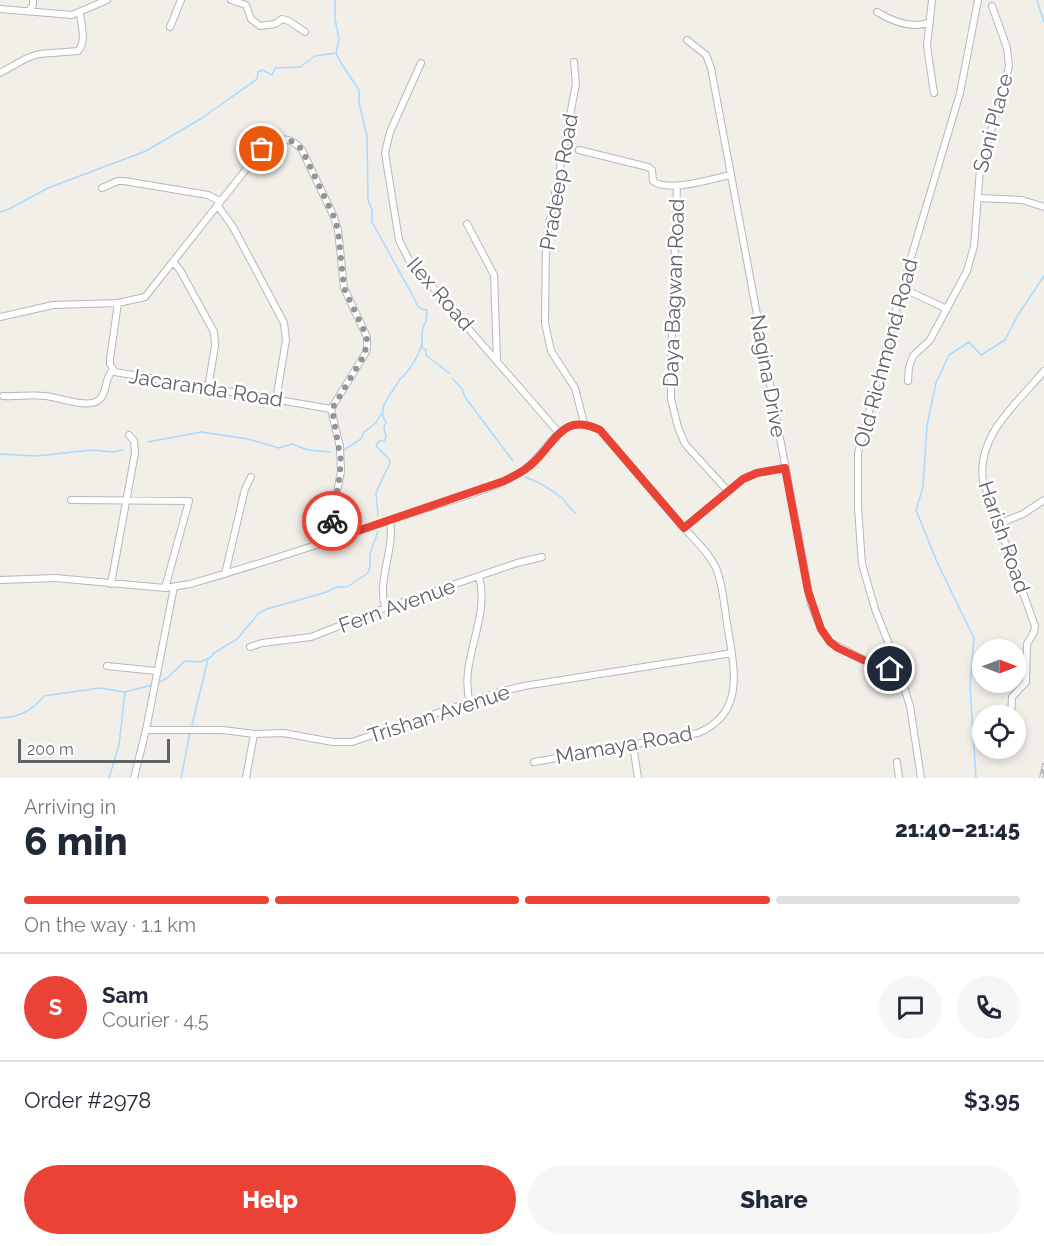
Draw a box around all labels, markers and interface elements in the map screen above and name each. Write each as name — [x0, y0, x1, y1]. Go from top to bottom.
street label: Soni Place — [967, 71, 1018, 175]
street label: Pradeep Road — [534, 112, 583, 252]
pin — [236, 123, 287, 174]
icon: bag — [245, 132, 278, 165]
street label: Daya Bagwan Road — [658, 198, 689, 388]
street label: Ilex Road — [402, 252, 479, 336]
street label: Old Richmond Road — [848, 256, 923, 450]
street label: Nagina Drive — [745, 313, 792, 439]
street label: Jacaranda Road — [127, 363, 285, 412]
street label: Harish Road — [974, 477, 1035, 596]
courier — [302, 491, 362, 551]
icon: bike — [316, 505, 349, 538]
street label: Fern Avenue — [335, 573, 458, 638]
north arrow — [972, 639, 1026, 693]
map controls — [972, 639, 1026, 759]
pin — [864, 643, 915, 694]
icon: home — [873, 652, 906, 685]
street label: Trishan Avenue — [365, 679, 513, 748]
button: locate — [972, 705, 1026, 759]
street label: Mamaya Road — [554, 720, 694, 769]
scale bar — [18, 736, 170, 764]
text: 200 m — [27, 740, 74, 759]
text: Arriving in — [24, 795, 116, 819]
text: 21:40–21:45 — [895, 816, 1020, 842]
text: 6 min — [24, 818, 128, 864]
text: On the way · 1.1 km — [24, 913, 196, 937]
button: chat — [879, 976, 942, 1039]
button: phone — [957, 976, 1020, 1039]
text: Sam — [102, 982, 149, 1008]
text: S — [49, 994, 62, 1020]
text: Courier · 4.5 — [102, 1008, 209, 1032]
text: Order #2978 — [24, 1087, 151, 1113]
text: $3.95 — [964, 1087, 1020, 1113]
button: Help — [24, 1165, 516, 1234]
button: Share — [528, 1165, 1020, 1234]

